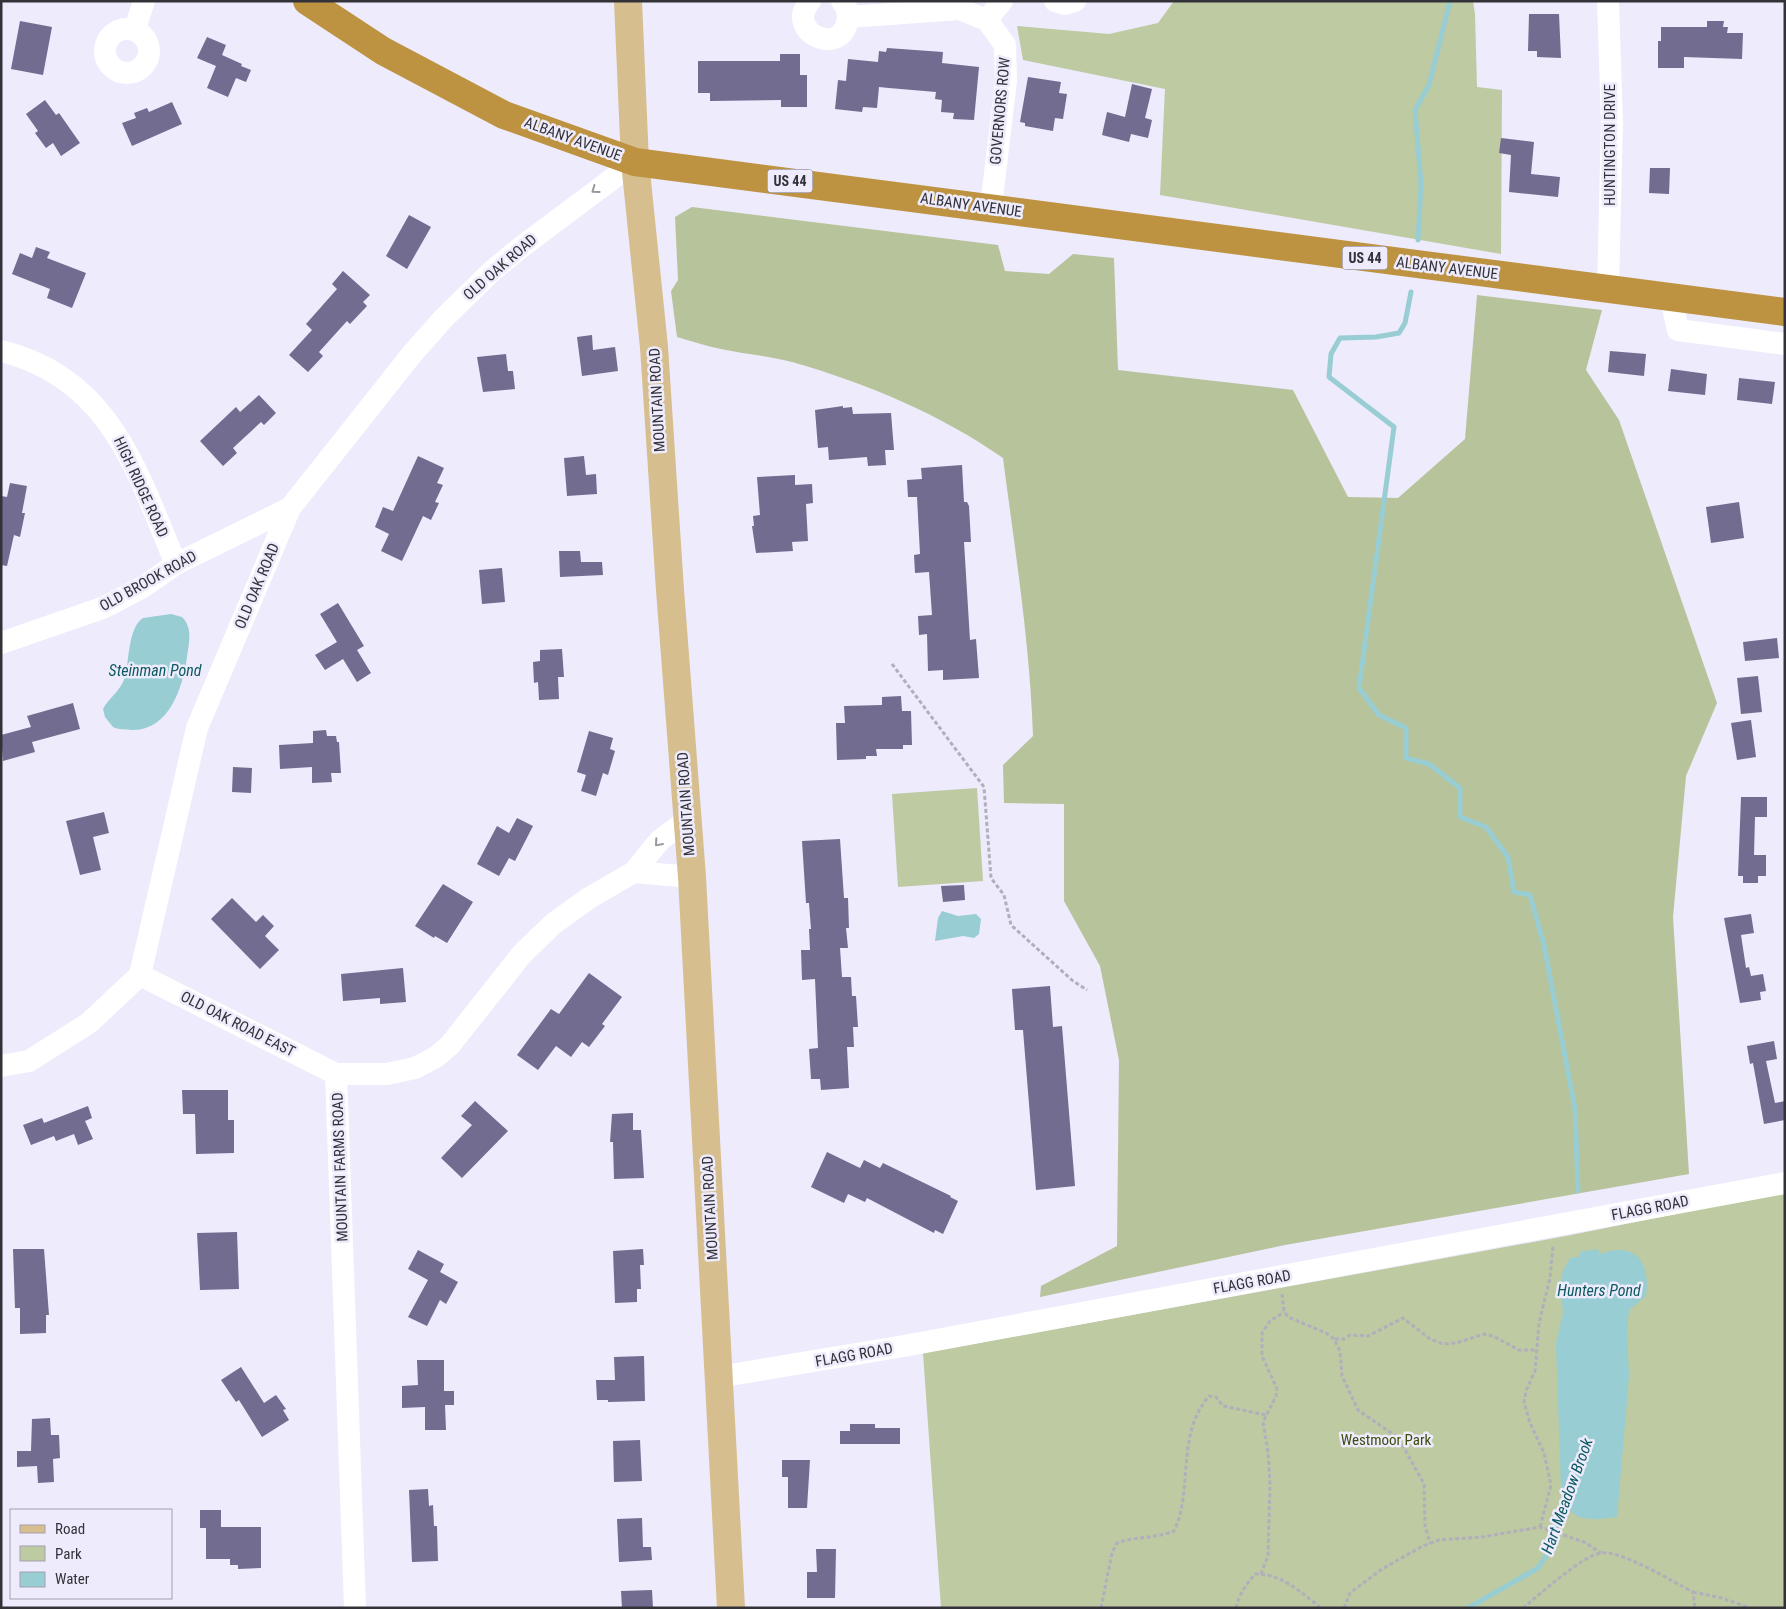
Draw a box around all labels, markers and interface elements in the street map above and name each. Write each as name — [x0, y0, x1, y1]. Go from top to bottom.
street label: GOVERNORS ROW — [986, 56, 1014, 165]
street label: HUNTINGTON DRIVE — [1601, 84, 1619, 206]
street label: ALBANY AVENUE — [522, 113, 624, 165]
road number: US 44 — [768, 170, 812, 192]
one-way arrow — [591, 184, 601, 193]
street label: ALBANY AVENUE — [919, 189, 1023, 221]
street label: OLD OAK ROAD — [460, 230, 540, 304]
road number: US 44 — [1342, 247, 1388, 270]
street label: ALBANY AVENUE — [1395, 253, 1499, 283]
street label: MOUNTAIN ROAD — [645, 347, 669, 453]
street label: HIGH RIDGE ROAD — [110, 434, 172, 540]
street label: OLD OAK ROAD — [231, 540, 283, 632]
street label: OLD BROOK ROAD — [96, 547, 200, 615]
water label: Steinman Pond — [109, 661, 202, 680]
street label: MOUNTAIN ROAD — [673, 751, 699, 857]
one-way arrow — [655, 837, 664, 846]
street label: OLD OAK ROAD EAST — [178, 987, 299, 1061]
street label: MOUNTAIN FARMS ROAD — [328, 1092, 352, 1242]
street label: MOUNTAIN ROAD — [698, 1155, 722, 1261]
street label: FLAGG ROAD — [1610, 1192, 1690, 1224]
street label: FLAGG ROAD — [1212, 1266, 1292, 1298]
water label: Hunters Pond — [1557, 1281, 1641, 1300]
street label: FLAGG ROAD — [814, 1339, 894, 1371]
park label: Westmoor Park — [1341, 1431, 1432, 1449]
water label: Hart Meadow Brook — [1537, 1435, 1597, 1556]
legend — [10, 1509, 172, 1599]
text: Road — [55, 1520, 85, 1538]
text: Park — [55, 1545, 82, 1563]
text: Water — [55, 1570, 90, 1588]

